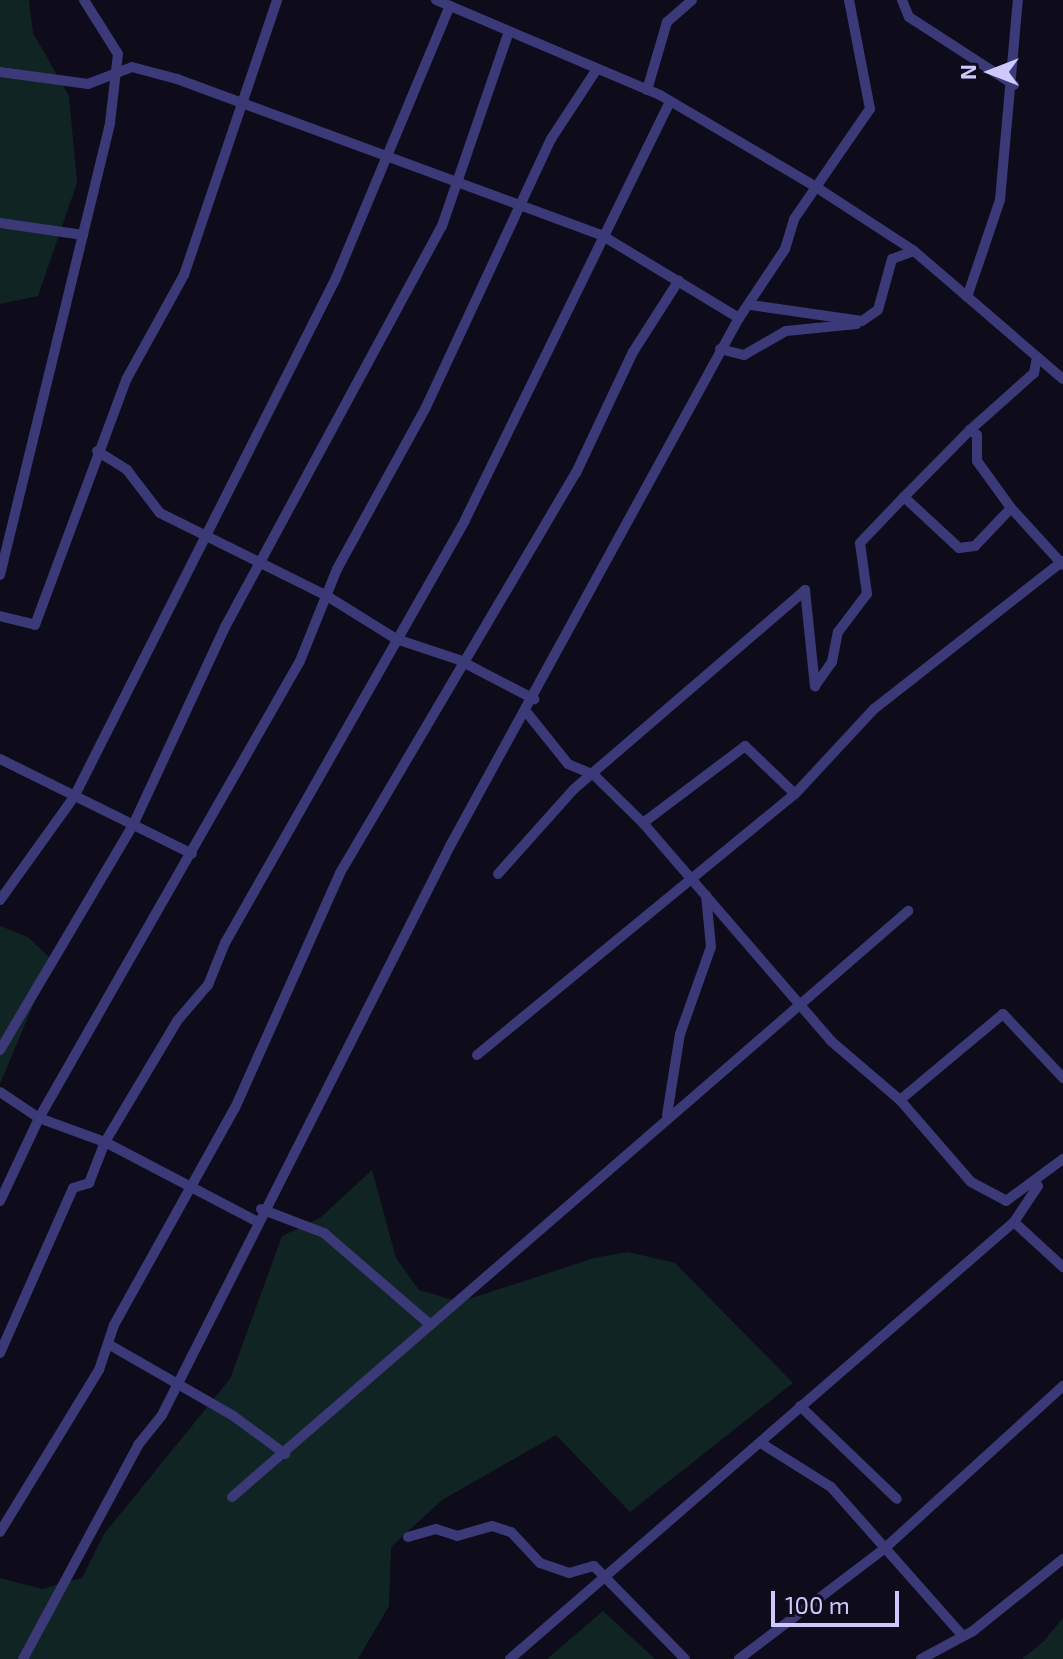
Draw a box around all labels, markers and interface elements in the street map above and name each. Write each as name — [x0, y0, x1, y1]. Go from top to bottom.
north arrow — [951, 32, 1031, 112]
text: N — [954, 64, 980, 80]
scale bar — [775, 1575, 903, 1625]
text: 100 m — [785, 1590, 850, 1619]

